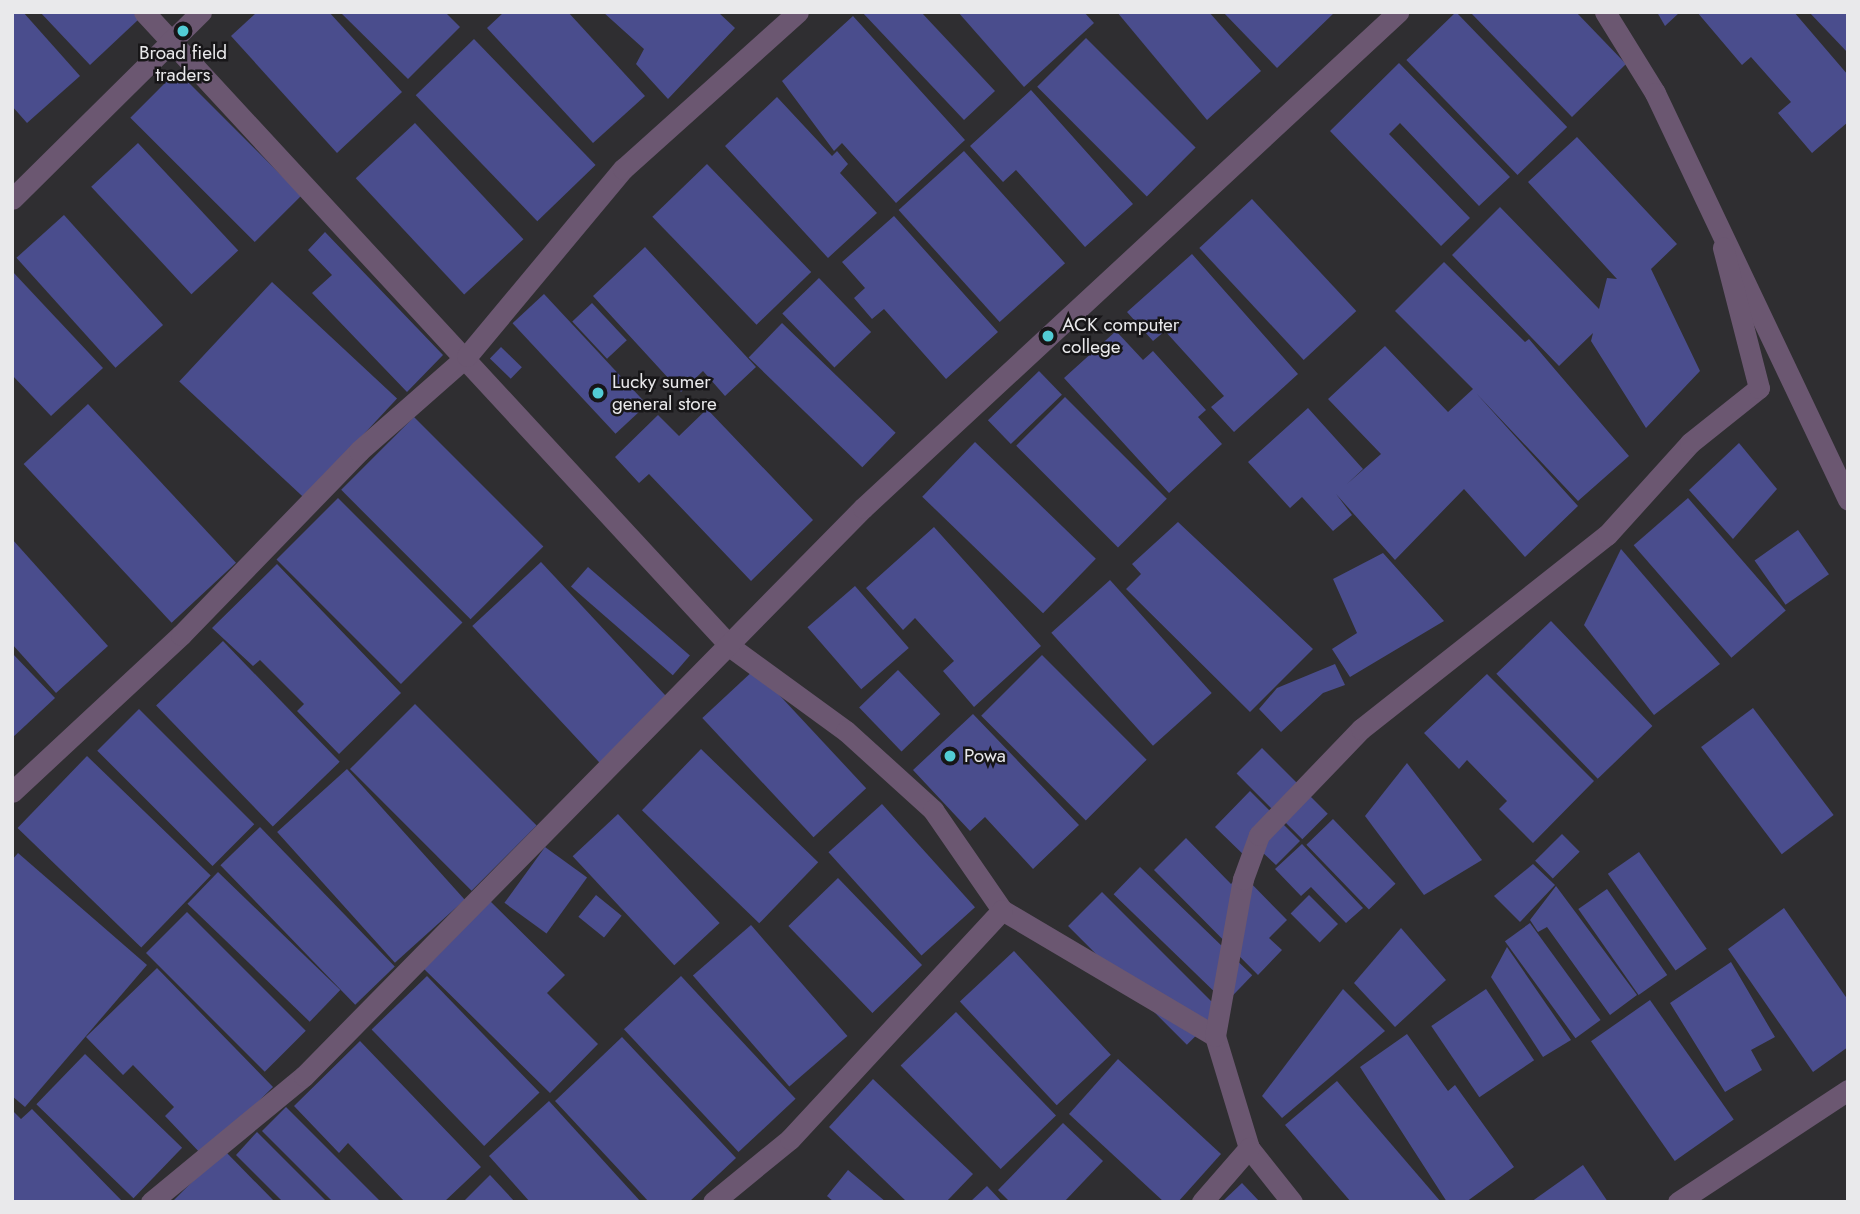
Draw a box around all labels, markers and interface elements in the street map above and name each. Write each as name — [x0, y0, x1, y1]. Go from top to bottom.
marker: Broad field traders — [175, 23, 191, 39]
place label: Broad field traders — [139, 42, 227, 86]
place label: ACK computer college — [1062, 314, 1179, 358]
marker: ACK computer college — [1040, 328, 1056, 344]
place label: Lucky sumer general store — [612, 371, 717, 415]
marker: Lucky sumer general store — [590, 385, 606, 401]
place label: Powa — [964, 745, 1006, 767]
marker: Powa — [942, 748, 958, 764]

